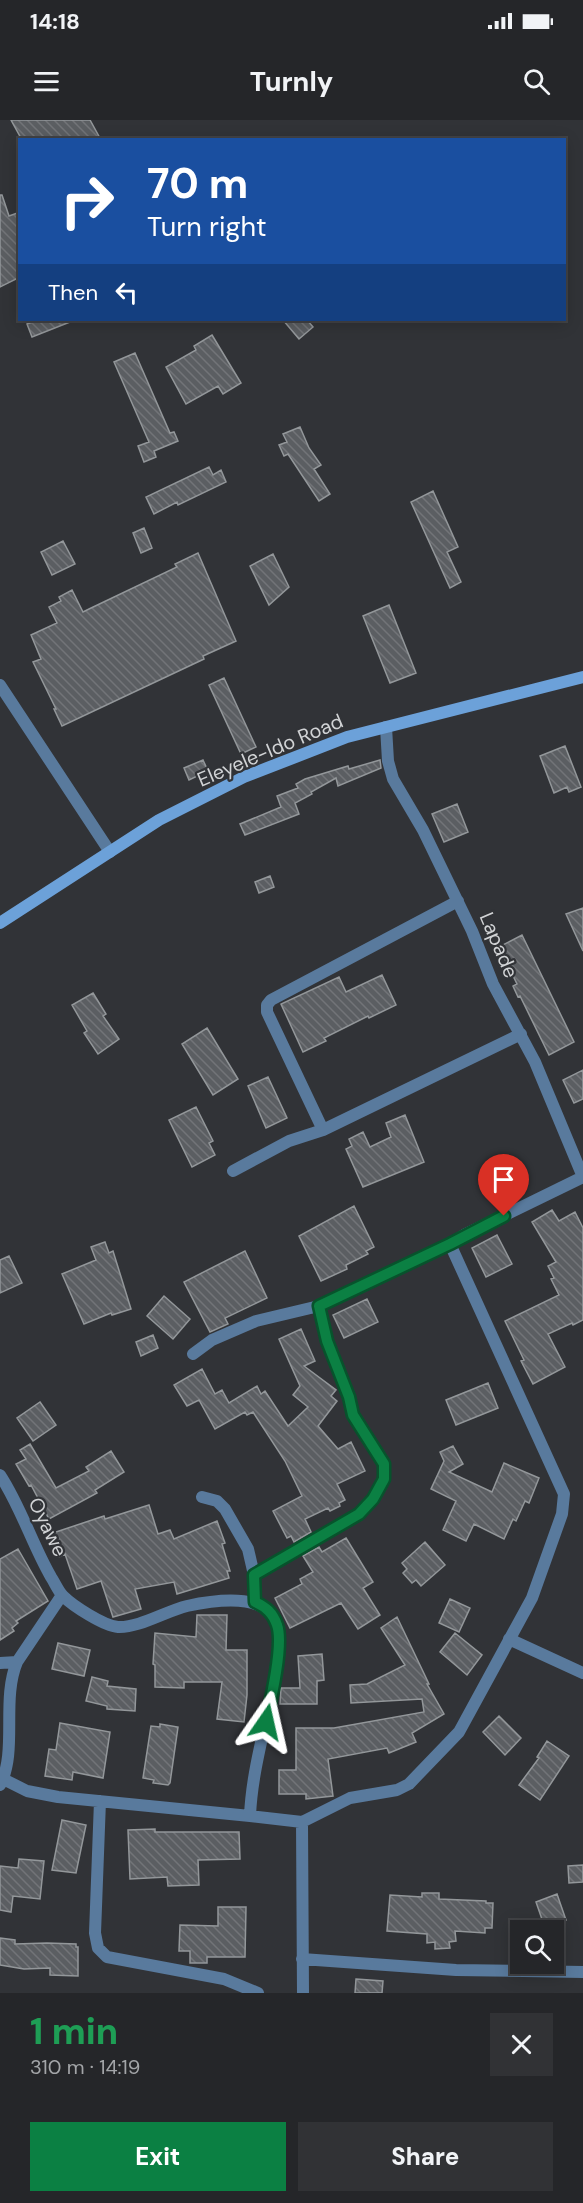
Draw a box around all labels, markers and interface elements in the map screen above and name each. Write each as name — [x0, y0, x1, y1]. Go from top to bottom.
text: 14:18 — [30, 7, 80, 36]
text: Turnly — [250, 64, 333, 99]
icon: menu — [30, 65, 63, 98]
icon: search — [520, 65, 553, 98]
text: 70 m — [147, 156, 248, 211]
icon: right — [48, 162, 126, 240]
text: Turn right — [147, 209, 267, 244]
icon: left — [110, 276, 143, 309]
text: Then — [48, 278, 98, 307]
street label: Eleyele-Ido Road — [193, 708, 347, 792]
street label: Lapade — [474, 908, 524, 982]
pin — [478, 1154, 529, 1216]
icon: arrive — [487, 1163, 520, 1196]
street label: Oyawe — [23, 1493, 73, 1561]
position arrow — [234, 1690, 298, 1754]
map controls — [510, 1920, 564, 1974]
button: search — [510, 1920, 564, 1974]
text: 1 min — [30, 2008, 118, 2055]
button: close — [490, 2013, 553, 2076]
text: 310 m · 14:19 — [30, 2054, 140, 2080]
button: Exit — [30, 2122, 286, 2191]
button: Share — [298, 2122, 553, 2191]

